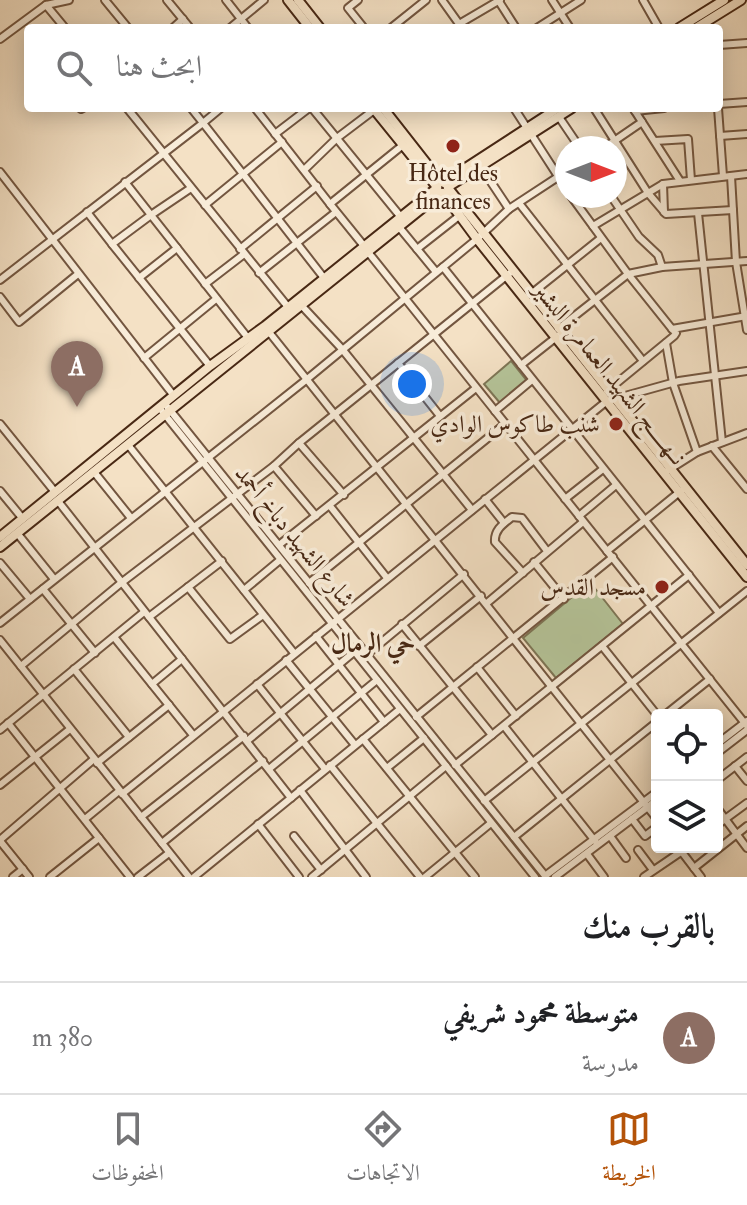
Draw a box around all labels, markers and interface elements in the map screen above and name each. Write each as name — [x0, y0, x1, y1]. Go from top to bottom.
search box — [24, 24, 723, 112]
icon: search — [52, 46, 96, 90]
text: ابحث هنا — [116, 48, 202, 85]
north arrow — [555, 136, 627, 208]
marker: Hôtel des finances — [444, 137, 462, 155]
place label: Hôtel des finances — [408, 158, 498, 217]
street label: نــهـــــج الشهيد العمامرة البشير — [520, 273, 693, 475]
pin: A — [51, 341, 103, 407]
your location — [392, 364, 432, 404]
place label: شنب طاكوس الوادي — [430, 409, 600, 443]
marker: شنب طاكوس الوادي — [607, 415, 625, 433]
street label: شارع الشهيد دباخ أحمد — [224, 457, 363, 617]
place label: مسجد القدس — [540, 572, 646, 603]
marker: مسجد القدس — [653, 578, 671, 596]
district label: حي الرمال — [331, 628, 415, 665]
map controls — [651, 709, 723, 853]
button: locate — [651, 709, 723, 781]
button: layers — [651, 781, 723, 853]
text: بالقرب منك — [582, 905, 715, 948]
text: متوسطة محمود شريفي — [443, 995, 639, 1032]
text: 380 m — [32, 1022, 93, 1054]
text: A — [681, 1022, 697, 1054]
text: مدرسة — [582, 1047, 639, 1079]
tab: المحفوظات — [91, 1107, 164, 1194]
tab: الاتجاهات — [346, 1107, 420, 1194]
tab: الخريطة — [602, 1107, 656, 1194]

